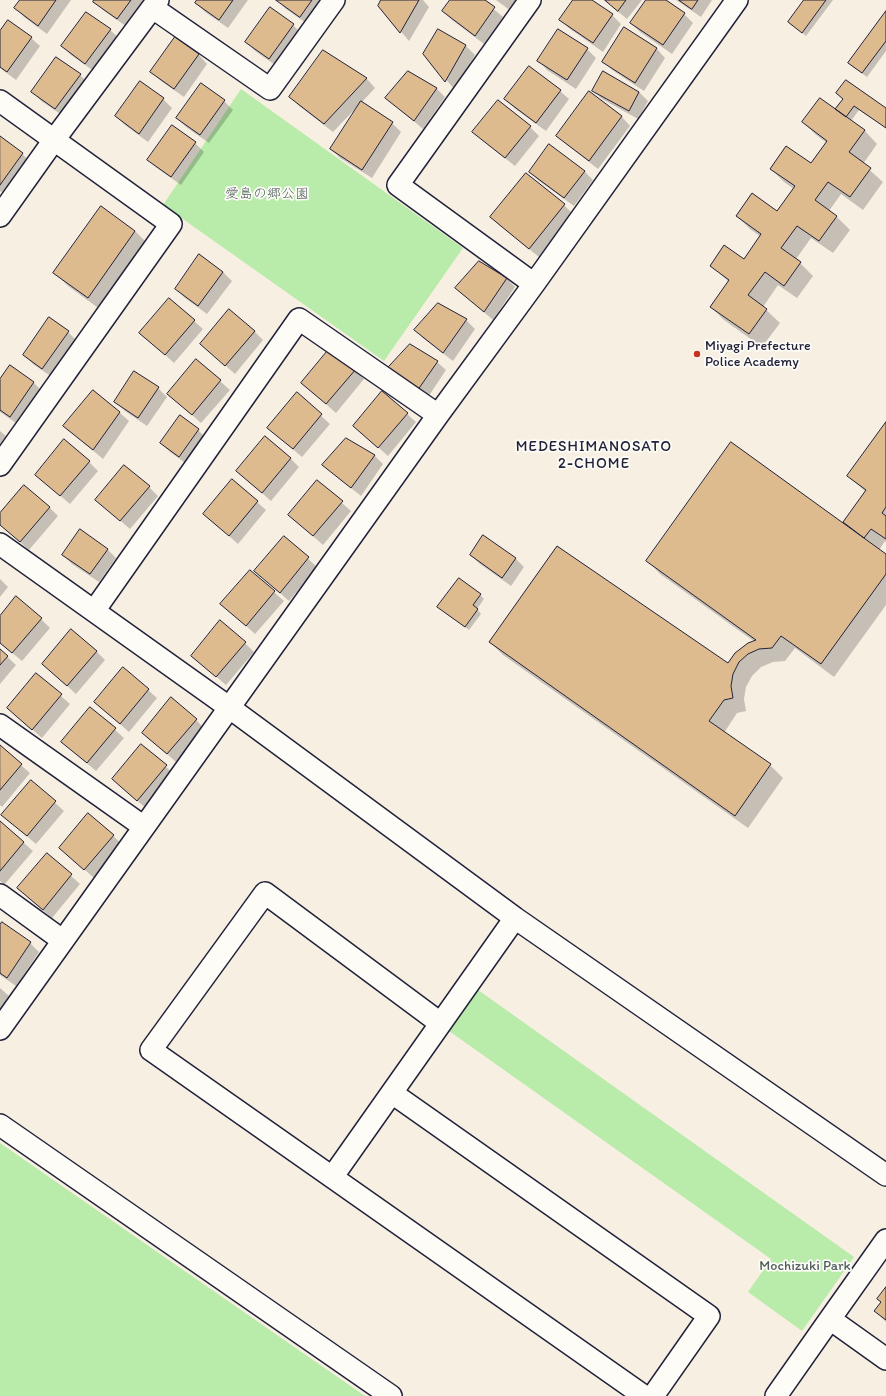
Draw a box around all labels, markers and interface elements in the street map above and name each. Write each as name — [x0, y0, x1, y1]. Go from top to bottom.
park label: 愛島の郷公園 — [225, 186, 309, 202]
place label: Miyagi Prefecture Police Academy — [705, 338, 811, 370]
marker: Miyagi Prefecture Police Academy — [692, 349, 702, 359]
district label: MEDESHIMANOSATO 2-CHOME — [515, 438, 673, 473]
park label: Mochizuki Park — [759, 1258, 851, 1274]

